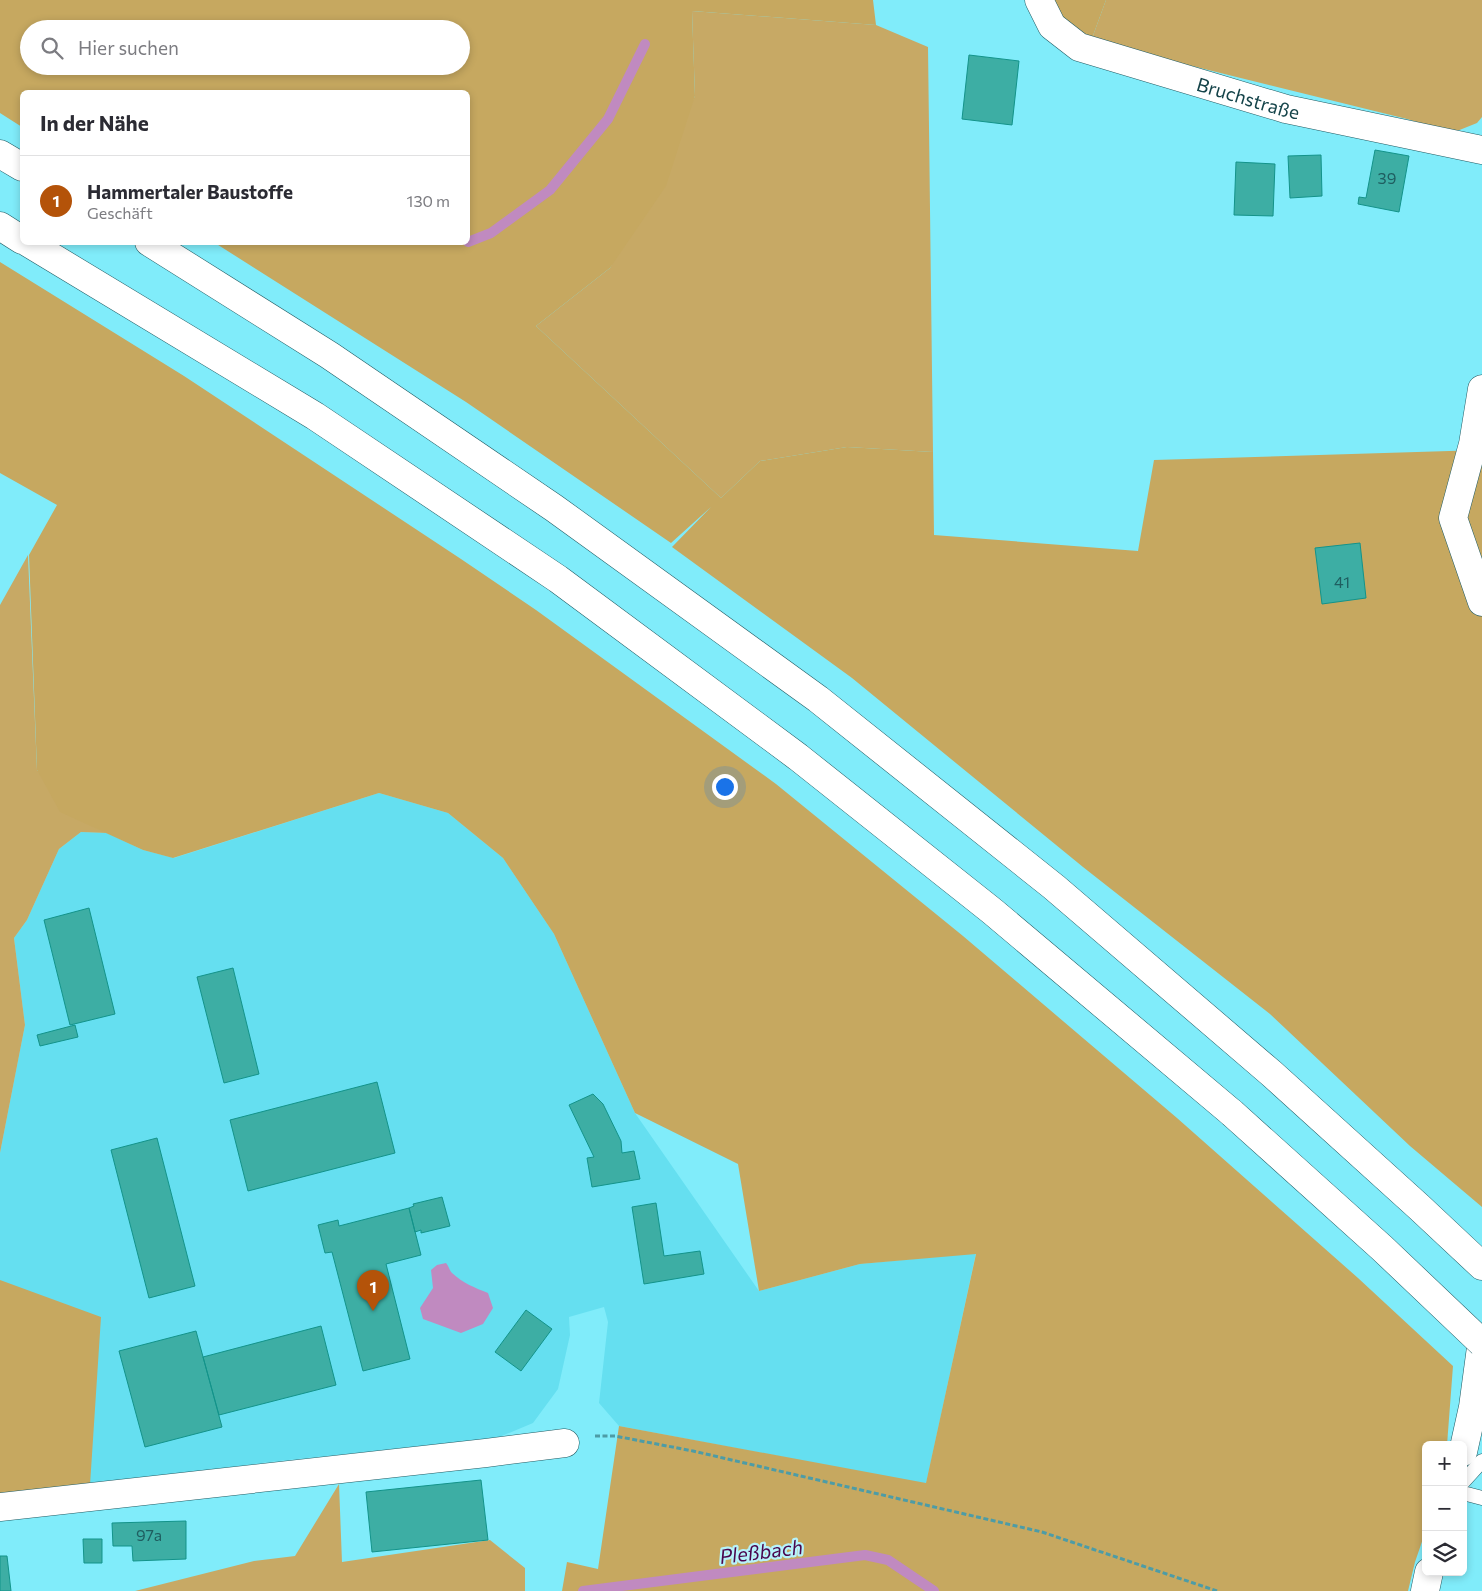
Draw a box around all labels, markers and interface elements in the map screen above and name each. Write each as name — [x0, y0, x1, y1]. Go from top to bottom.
search box — [20, 20, 470, 75]
icon: search — [38, 34, 66, 62]
text: Hier suchen — [78, 36, 179, 59]
street label: Bruchstraße — [1194, 71, 1302, 123]
text: In der Nähe — [40, 110, 149, 135]
house number: 39 — [1378, 168, 1396, 187]
text: Hammertaler Baustoffe — [87, 180, 293, 203]
text: 1 — [52, 191, 60, 210]
text: 130 m — [407, 191, 450, 210]
text: Geschäft — [87, 203, 153, 222]
house number: 41 — [1334, 572, 1350, 591]
your location — [712, 774, 738, 800]
pin: 1 — [357, 1270, 389, 1311]
map controls — [1422, 1441, 1467, 1576]
button: + — [1422, 1441, 1467, 1486]
button: − — [1422, 1486, 1467, 1531]
house number: 97a — [136, 1525, 162, 1544]
button: layers — [1422, 1531, 1467, 1576]
water label: Pleßbach — [718, 1534, 804, 1568]

